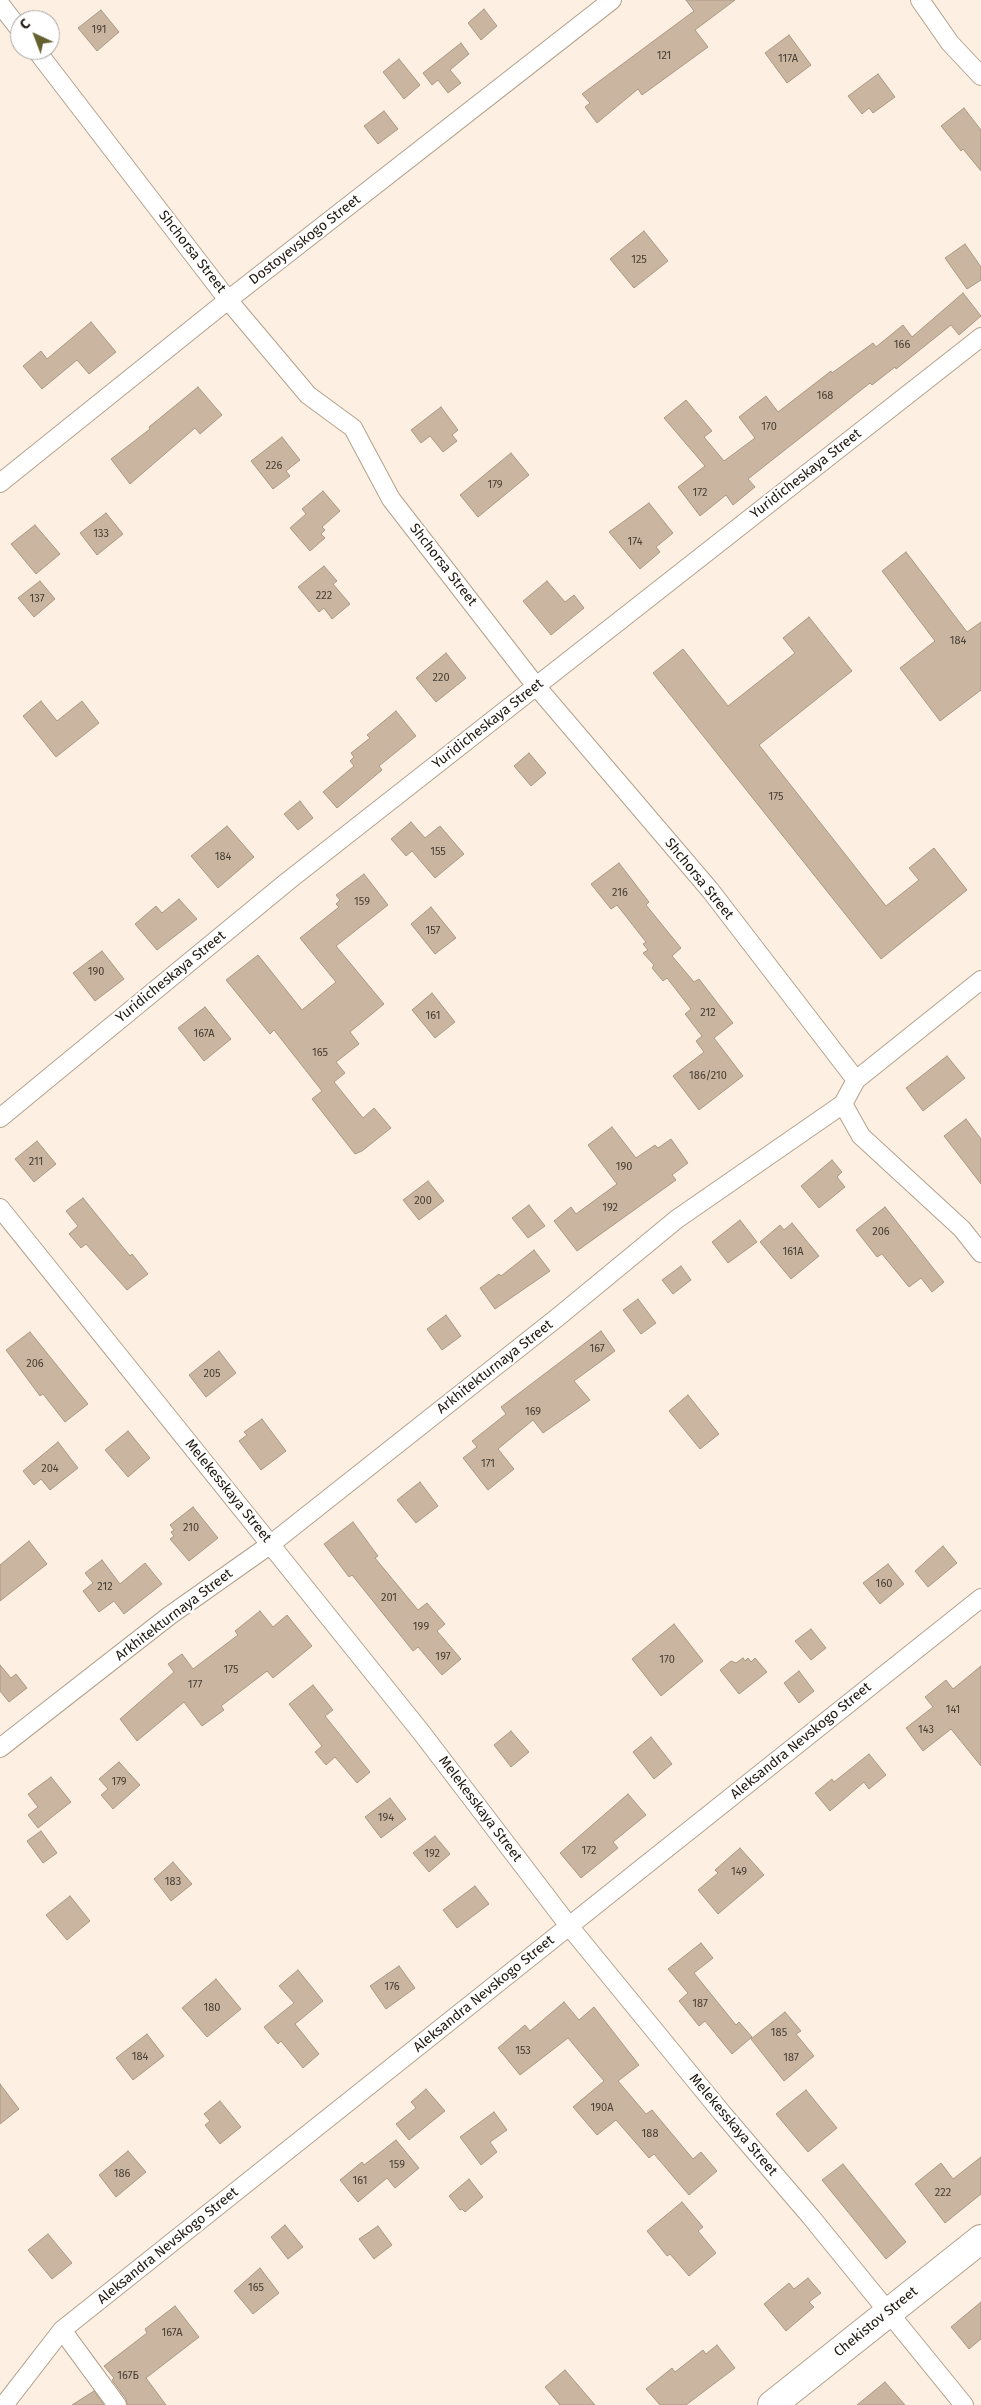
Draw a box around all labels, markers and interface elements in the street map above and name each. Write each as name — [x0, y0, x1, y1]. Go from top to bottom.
north arrow — [10, 10, 60, 60]
text: С — [16, 15, 34, 33]
house number: 191 — [91, 23, 107, 37]
house number: 121 — [657, 49, 671, 63]
house number: 117А — [778, 52, 798, 66]
street label: Dostoyevskogo Street — [246, 191, 364, 289]
street label: Shchorsa Street — [155, 208, 229, 296]
house number: 125 — [631, 253, 647, 267]
house number: 166 — [894, 338, 910, 352]
house number: 168 — [817, 389, 833, 403]
house number: 170 — [761, 420, 777, 434]
street label: Yuridicheskaya Street — [747, 425, 865, 523]
house number: 226 — [266, 459, 282, 473]
house number: 179 — [487, 478, 503, 492]
house number: 172 — [693, 486, 707, 500]
street label: Shchorsa Street — [406, 521, 480, 609]
house number: 133 — [93, 527, 109, 541]
house number: 174 — [627, 535, 643, 549]
house number: 222 — [316, 589, 332, 603]
house number: 137 — [29, 592, 45, 606]
house number: 184 — [950, 634, 966, 648]
house number: 220 — [432, 671, 450, 685]
street label: Yuridicheskaya Street — [429, 675, 547, 773]
house number: 175 — [769, 790, 783, 804]
street label: Shchorsa Street — [661, 835, 737, 923]
house number: 155 — [430, 845, 446, 859]
house number: 184 — [215, 850, 231, 864]
house number: 216 — [612, 886, 628, 900]
house number: 159 — [354, 895, 370, 909]
house number: 157 — [426, 924, 440, 938]
street label: Yuridicheskaya Street — [113, 928, 229, 1026]
house number: 190 — [88, 965, 104, 979]
house number: 212 — [700, 1006, 716, 1020]
house number: 161 — [426, 1009, 440, 1023]
house number: 167А — [193, 1027, 215, 1041]
house number: 165 — [312, 1046, 328, 1060]
house number: 186/210 — [689, 1069, 727, 1083]
house number: 211 — [29, 1155, 43, 1169]
house number: 190 — [616, 1160, 632, 1174]
house number: 200 — [414, 1194, 432, 1208]
house number: 192 — [602, 1201, 618, 1215]
house number: 206 — [872, 1225, 890, 1239]
house number: 161А — [782, 1245, 804, 1259]
street label: Arkhitekturnaya Street — [434, 1316, 556, 1418]
house number: 167 — [589, 1342, 605, 1356]
house number: 206 — [26, 1357, 44, 1371]
house number: 205 — [203, 1367, 221, 1381]
house number: 169 — [525, 1405, 541, 1419]
street label: Melekesskaya Street — [181, 1436, 275, 1546]
house number: 171 — [481, 1457, 495, 1471]
house number: 204 — [41, 1462, 59, 1476]
house number: 210 — [183, 1521, 199, 1535]
street label: Arkhitekturnaya Street — [112, 1565, 236, 1665]
house number: 160 — [876, 1577, 892, 1591]
house number: 212 — [97, 1580, 113, 1594]
house number: 201 — [381, 1591, 397, 1605]
house number: 199 — [413, 1620, 429, 1634]
house number: 197 — [435, 1650, 451, 1664]
house number: 170 — [659, 1653, 675, 1667]
house number: 175 — [224, 1663, 238, 1677]
house number: 177 — [188, 1678, 202, 1692]
street label: Aleksandra Nevskogo Street — [727, 1679, 875, 1803]
house number: 141 — [946, 1703, 960, 1717]
house number: 143 — [918, 1723, 934, 1737]
street label: Melekesskaya Street — [435, 1753, 525, 1865]
house number: 179 — [111, 1775, 127, 1789]
house number: 194 — [378, 1811, 394, 1825]
house number: 172 — [582, 1844, 596, 1858]
house number: 192 — [424, 1847, 440, 1861]
house number: 149 — [731, 1865, 747, 1879]
house number: 183 — [165, 1875, 181, 1889]
street label: Aleksandra Nevskogo Street — [410, 1932, 558, 2056]
house number: 176 — [384, 1980, 400, 1994]
house number: 187 — [692, 1997, 708, 2011]
house number: 180 — [204, 2001, 220, 2015]
house number: 185 — [771, 2026, 787, 2040]
house number: 153 — [515, 2044, 531, 2058]
house number: 184 — [132, 2050, 148, 2064]
house number: 187 — [783, 2051, 799, 2065]
street label: Melekesskaya Street — [685, 2071, 781, 2179]
house number: 190А — [591, 2101, 613, 2115]
house number: 188 — [642, 2127, 658, 2141]
house number: 159 — [389, 2158, 405, 2172]
house number: 186 — [114, 2167, 130, 2181]
house number: 161 — [353, 2174, 367, 2188]
street label: Aleksandra Nevskogo Street — [94, 2184, 242, 2308]
house number: 222 — [935, 2186, 951, 2200]
house number: 165 — [248, 2281, 264, 2295]
street label: Chekistov Street — [831, 2283, 921, 2361]
house number: 167А — [161, 2326, 183, 2340]
house number: 167Б — [117, 2369, 139, 2383]

